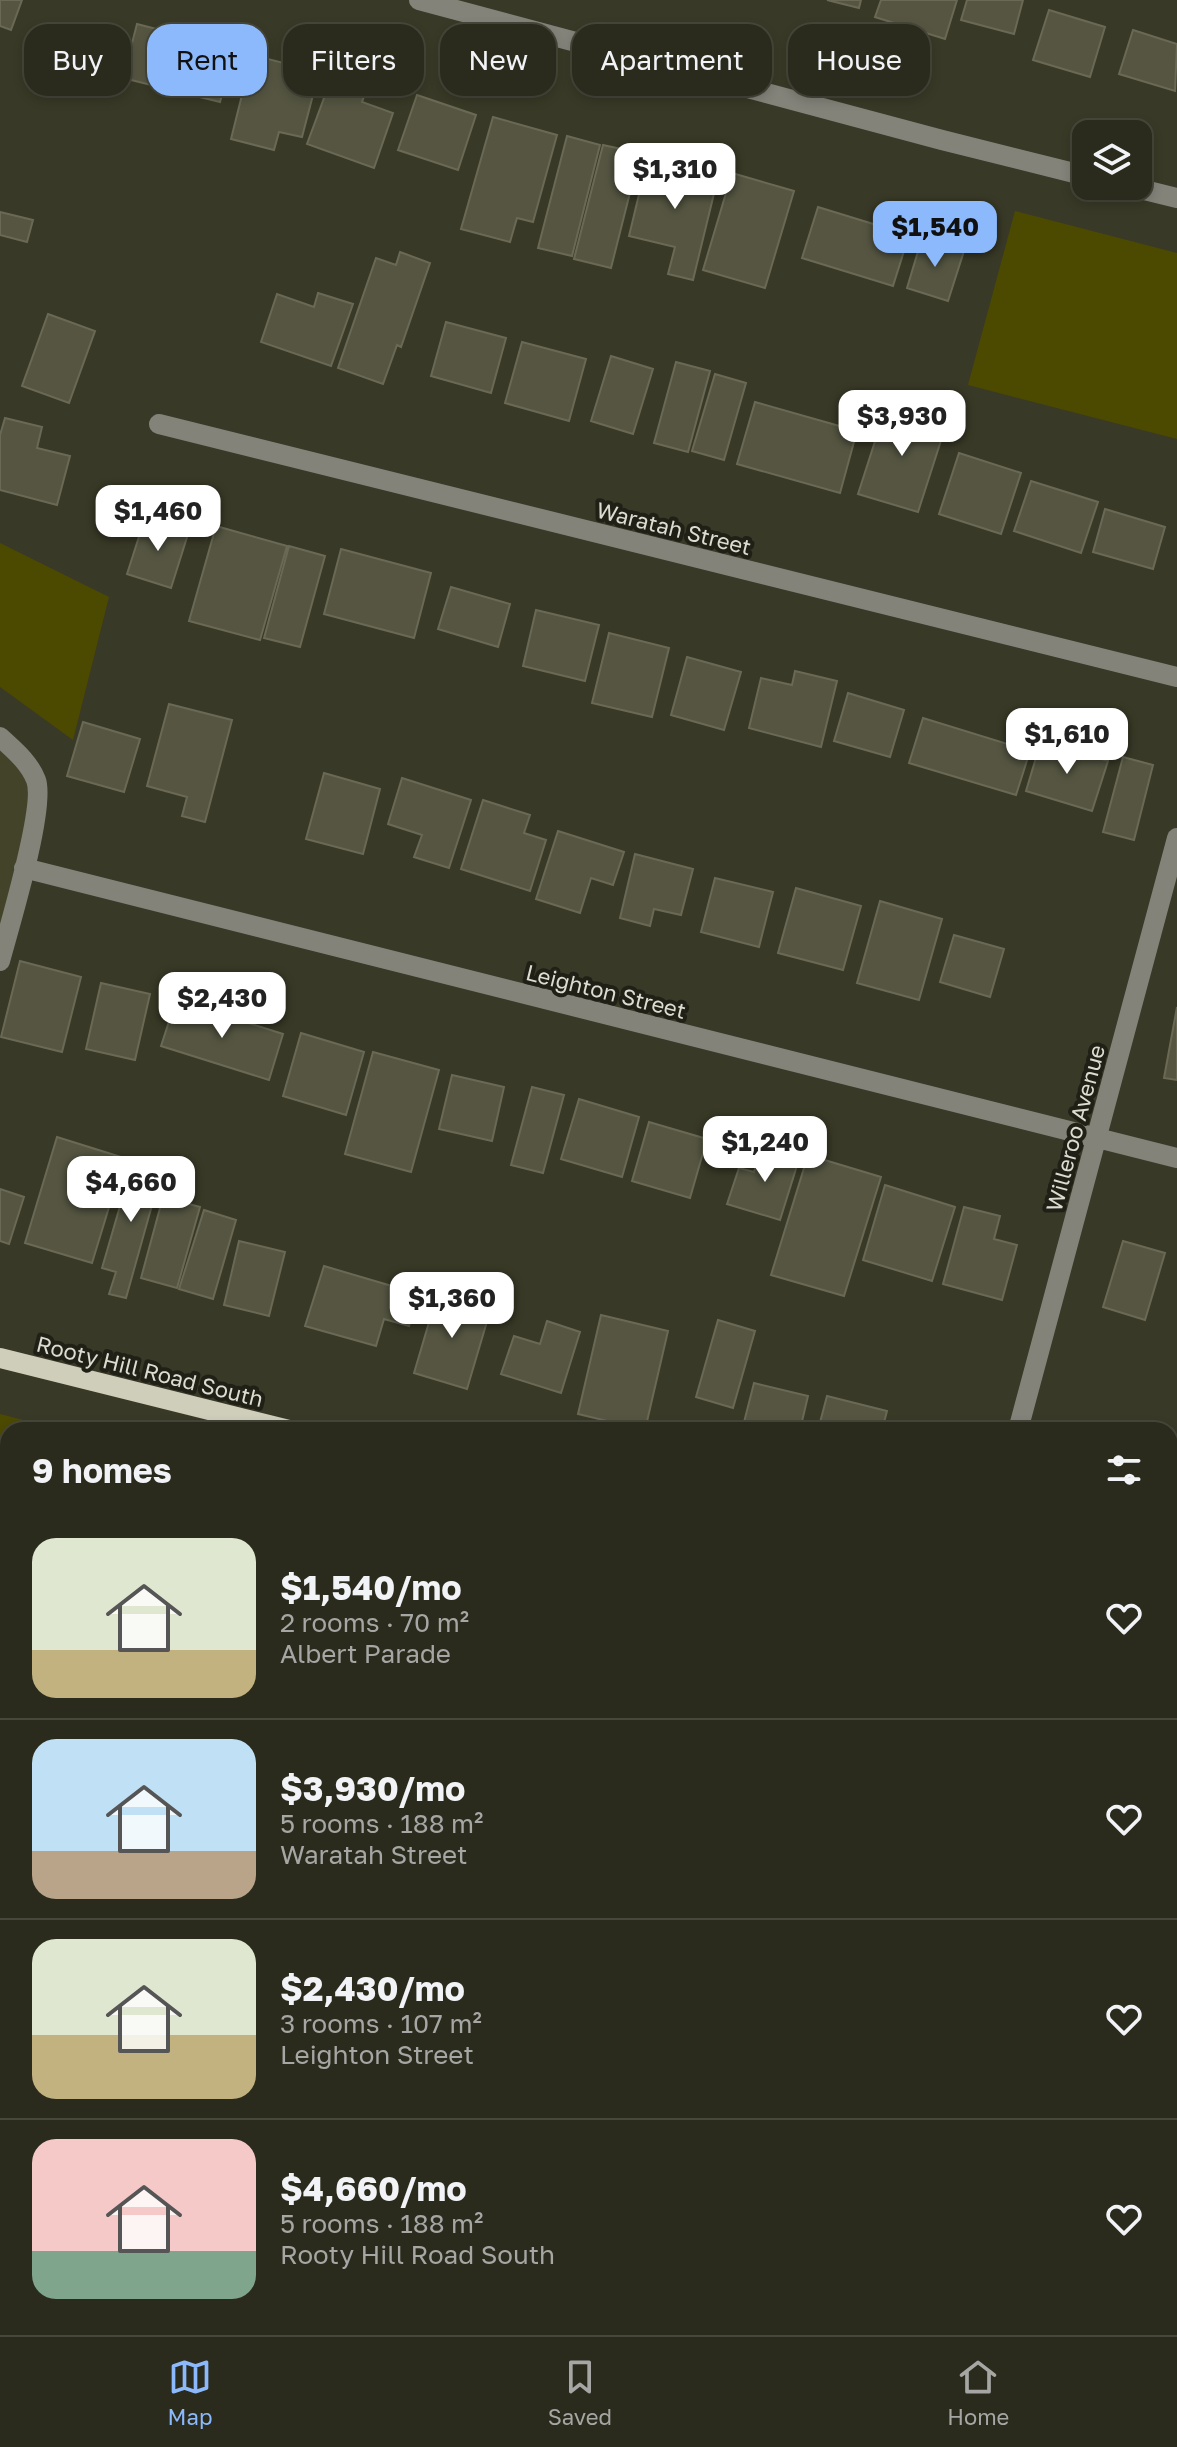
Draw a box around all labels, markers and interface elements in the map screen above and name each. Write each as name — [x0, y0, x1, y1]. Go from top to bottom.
chip: Buy — [24, 24, 131, 96]
chip: Rent — [147, 24, 267, 96]
chip: Filters — [283, 24, 424, 96]
chip: New — [440, 24, 556, 96]
chip: Apartment — [572, 24, 772, 96]
chip: House — [788, 24, 930, 96]
map controls — [1072, 120, 1152, 200]
button: layers — [1072, 120, 1152, 200]
pin: $1,310 — [610, 143, 740, 211]
text: $1,310 — [632, 153, 718, 184]
pin: $1,540 — [870, 201, 1000, 269]
text: $1,540 — [891, 211, 979, 242]
pin: $3,930 — [837, 390, 967, 458]
text: $3,930 — [857, 400, 947, 431]
pin: $1,460 — [93, 485, 223, 553]
text: $1,460 — [114, 495, 202, 526]
street label: Waratah Street — [594, 496, 754, 560]
pin: $1,610 — [1002, 708, 1132, 776]
text: $1,610 — [1024, 718, 1110, 749]
street label: Leighton Street — [523, 958, 689, 1024]
pin: $2,430 — [157, 972, 287, 1040]
text: $2,430 — [177, 982, 267, 1013]
street label: Willeroo Avenue — [1040, 1042, 1110, 1214]
pin: $1,240 — [700, 1116, 830, 1184]
text: $1,240 — [721, 1126, 809, 1157]
pin: $4,660 — [66, 1156, 196, 1224]
text: $4,660 — [85, 1166, 177, 1197]
pin: $1,360 — [387, 1272, 517, 1340]
text: $1,360 — [408, 1282, 496, 1313]
street label: Rooty Hill Road South — [34, 1330, 266, 1412]
icon: filters — [1102, 1448, 1146, 1492]
text: 9 homes — [32, 1450, 172, 1490]
text: $1,540/mo — [280, 1567, 462, 1607]
icon: home — [96, 1570, 192, 1666]
icon: heart — [1102, 1596, 1146, 1640]
text: 2 rooms · 70 m² — [280, 1607, 469, 1638]
text: Albert Parade — [280, 1638, 451, 1669]
text: $3,930/mo — [280, 1768, 465, 1808]
icon: home — [96, 1771, 192, 1867]
icon: heart — [1102, 1797, 1146, 1841]
text: 5 rooms · 188 m² — [280, 1808, 483, 1839]
text: Waratah Street — [280, 1839, 467, 1870]
text: $2,430/mo — [280, 1968, 465, 2008]
icon: home — [96, 1971, 192, 2067]
icon: heart — [1102, 1997, 1146, 2041]
text: 3 rooms · 107 m² — [280, 2008, 482, 2039]
text: Leighton Street — [280, 2039, 474, 2070]
text: $4,660/mo — [280, 2168, 467, 2208]
icon: home — [96, 2171, 192, 2267]
icon: heart — [1102, 2197, 1146, 2241]
text: 5 rooms · 188 m² — [280, 2208, 483, 2239]
text: Rooty Hill Road South — [280, 2239, 555, 2270]
tab: Map — [168, 2355, 213, 2430]
tab: Saved — [548, 2355, 612, 2430]
tab: Home — [947, 2355, 1009, 2430]

